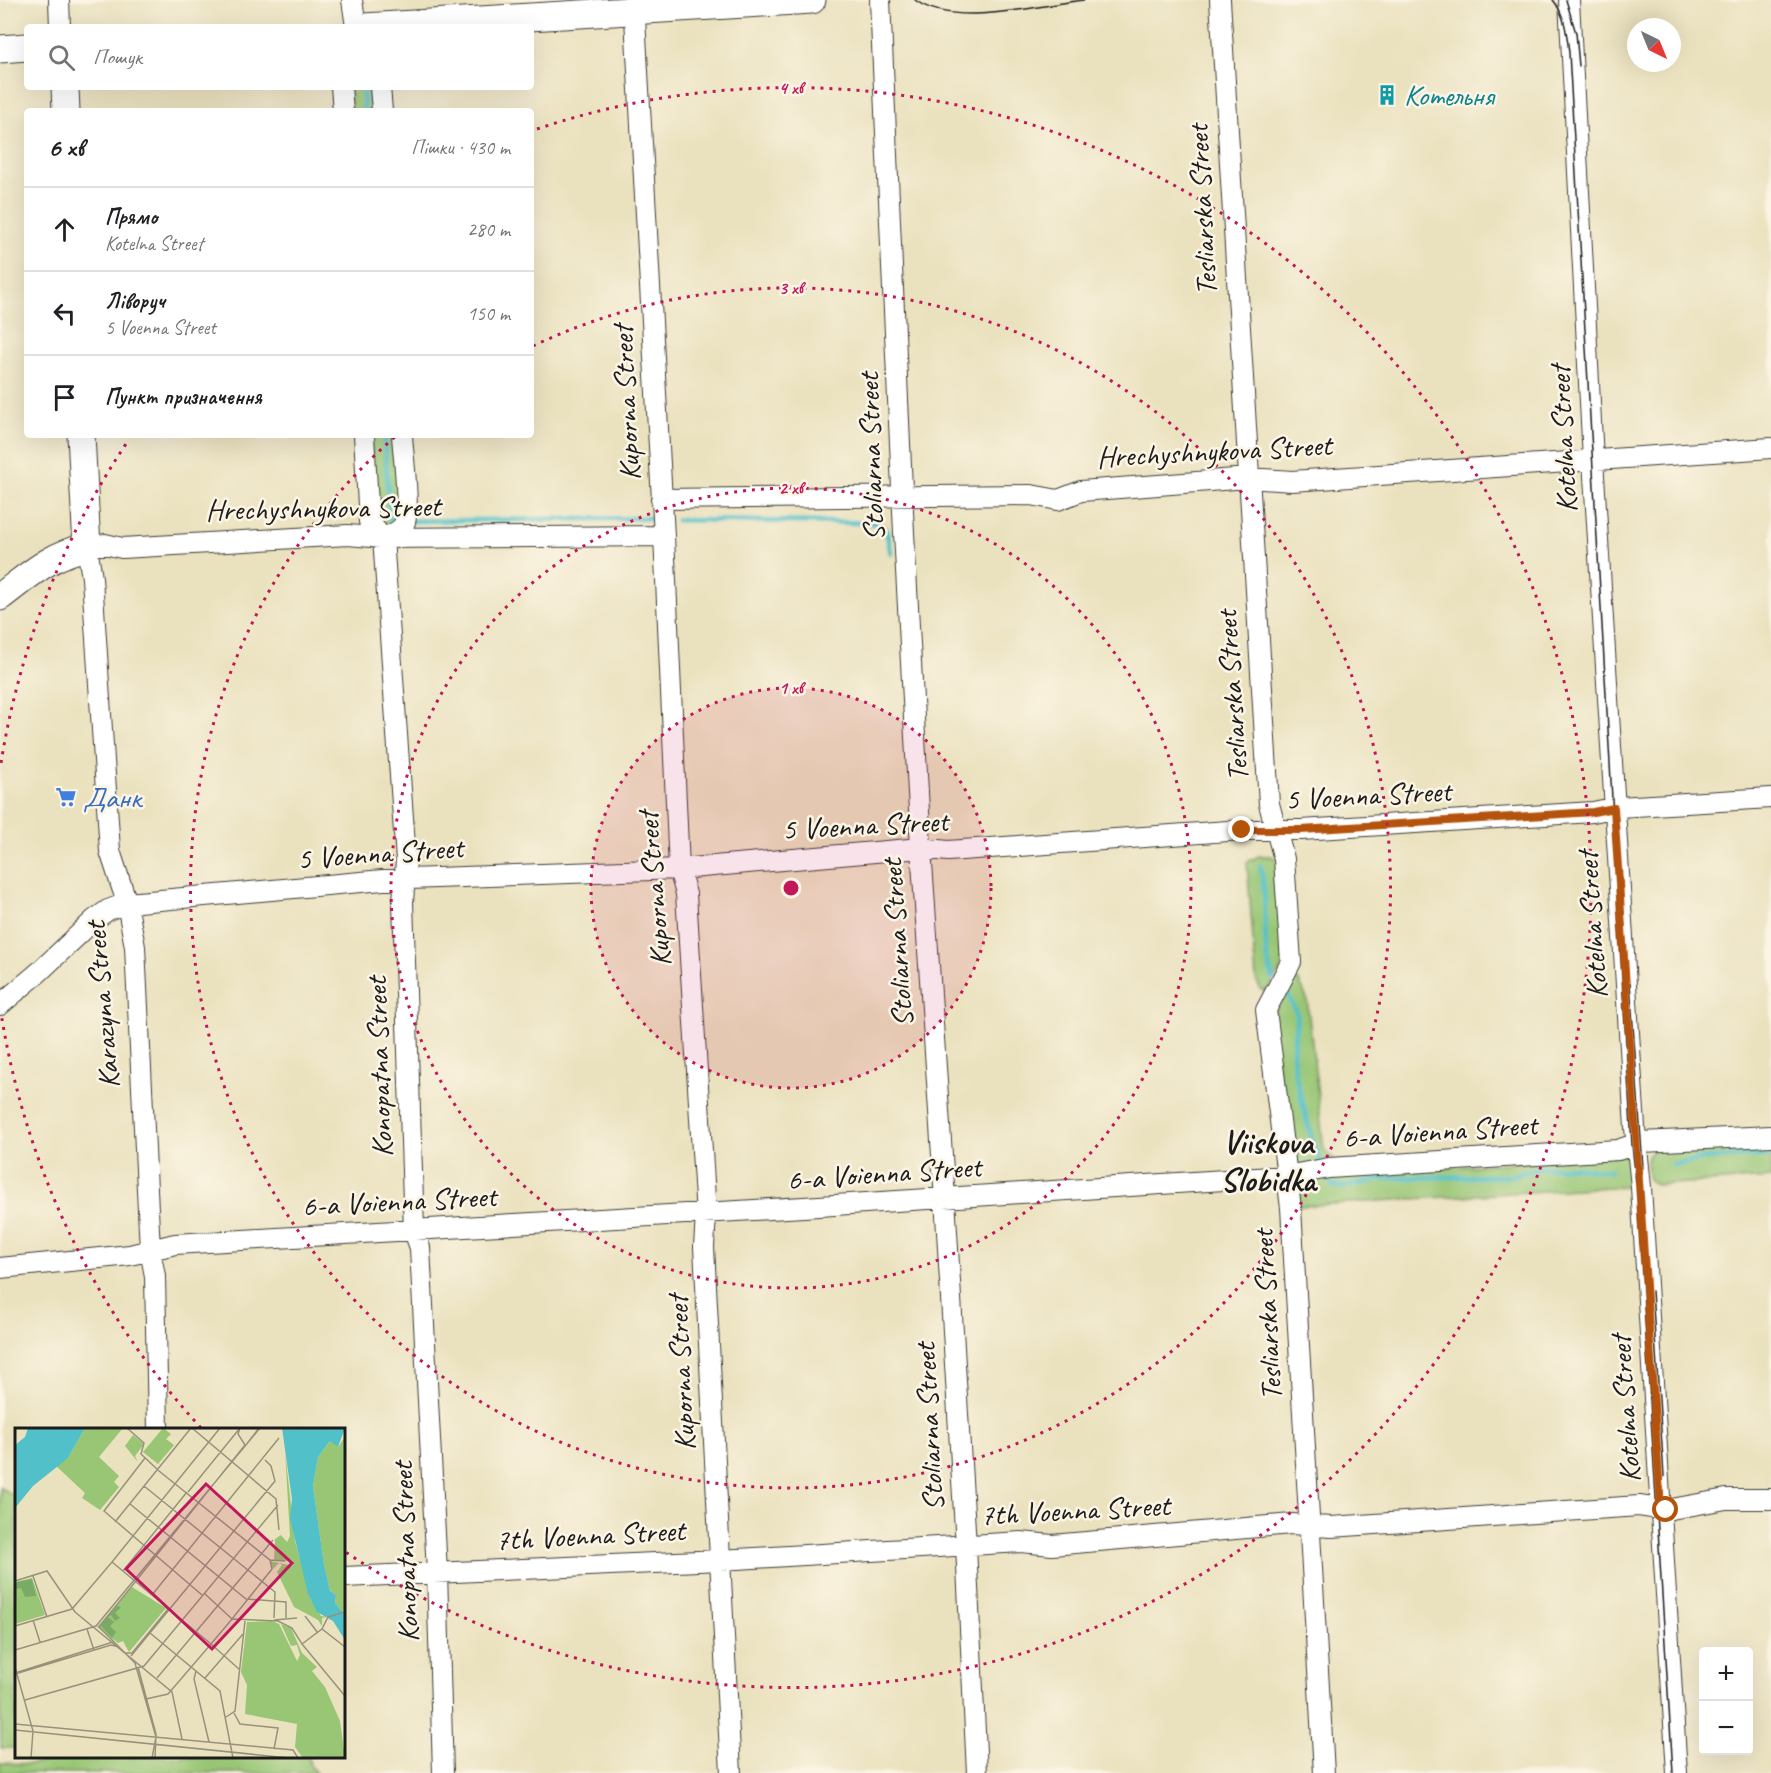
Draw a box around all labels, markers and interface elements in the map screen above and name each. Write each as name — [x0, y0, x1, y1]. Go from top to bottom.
north arrow — [1627, 18, 1681, 72]
search box — [24, 24, 534, 90]
icon: search — [45, 41, 78, 74]
text: Пошук — [93, 43, 142, 71]
place label: Котельня — [1404, 76, 1497, 114]
text: 4 хв — [779, 77, 806, 99]
building icon: Котельня — [1375, 83, 1399, 107]
street label: Tesliarska Street — [1178, 121, 1225, 296]
text: 6 хв — [48, 131, 84, 164]
text: Пішки · 430 m — [411, 135, 510, 160]
text: Прямо — [105, 203, 157, 231]
icon: ahead — [48, 213, 81, 246]
text: 280 m — [467, 217, 510, 242]
text: Kotelna Street — [105, 231, 203, 256]
text: 3 хв — [779, 277, 806, 299]
text: Ліворуч — [105, 287, 165, 315]
icon: left — [48, 297, 81, 330]
text: 150 m — [467, 301, 510, 326]
text: 5 Voenna Street — [105, 315, 216, 340]
street label: Kuporna Street — [603, 320, 649, 482]
street label: Kotelna Street — [1540, 360, 1586, 513]
street label: Stoliarna Street — [849, 369, 893, 542]
icon: arrive — [48, 381, 81, 414]
text: Пункт призначення — [105, 383, 262, 411]
street label: Hrechyshnykova Street — [1096, 426, 1335, 476]
text: 2 хв — [779, 477, 806, 499]
street label: Hrechyshnykova Street — [205, 487, 444, 529]
street label: Tesliarska Street — [1207, 606, 1257, 783]
text: 1 хв — [779, 677, 806, 699]
street label: 5 Voenna Street — [1284, 772, 1455, 818]
place label: Данк — [83, 778, 143, 816]
supermarket icon: Данк — [54, 785, 78, 809]
street label: 5 Voenna Street — [781, 802, 952, 848]
street label: Kuporna Street — [628, 806, 680, 968]
route end — [1228, 816, 1254, 842]
street label: 5 Voenna Street — [296, 828, 467, 878]
street label: Kotelna Street — [1568, 846, 1616, 1000]
street label: Stoliarna Street — [872, 855, 922, 1028]
centre of rings — [781, 878, 801, 898]
street label: Karazyna Street — [76, 917, 128, 1090]
street label: Konopatna Street — [357, 973, 401, 1158]
street label: 6-a Voienna Street — [1342, 1105, 1541, 1157]
district label: Viiskova Slobidka — [1220, 1121, 1319, 1201]
street label: 6-a Voienna Street — [786, 1147, 985, 1199]
street label: 6-a Voienna Street — [301, 1177, 500, 1225]
street label: Tesliarska Street — [1243, 1226, 1290, 1401]
street label: Kuporna Street — [658, 1290, 704, 1452]
street label: Kotelna Street — [1601, 1330, 1649, 1484]
street label: Stoliarna Street — [905, 1339, 952, 1512]
inset map — [15, 1428, 345, 1758]
street label: Konopatna Street — [383, 1458, 427, 1643]
street label: 7th Voenna Street — [979, 1486, 1174, 1534]
route start — [1652, 1496, 1678, 1522]
street label: 7th Voenna Street — [494, 1511, 689, 1559]
map controls — [1699, 1647, 1753, 1755]
button: + — [1699, 1647, 1753, 1701]
button: − — [1699, 1701, 1753, 1755]

